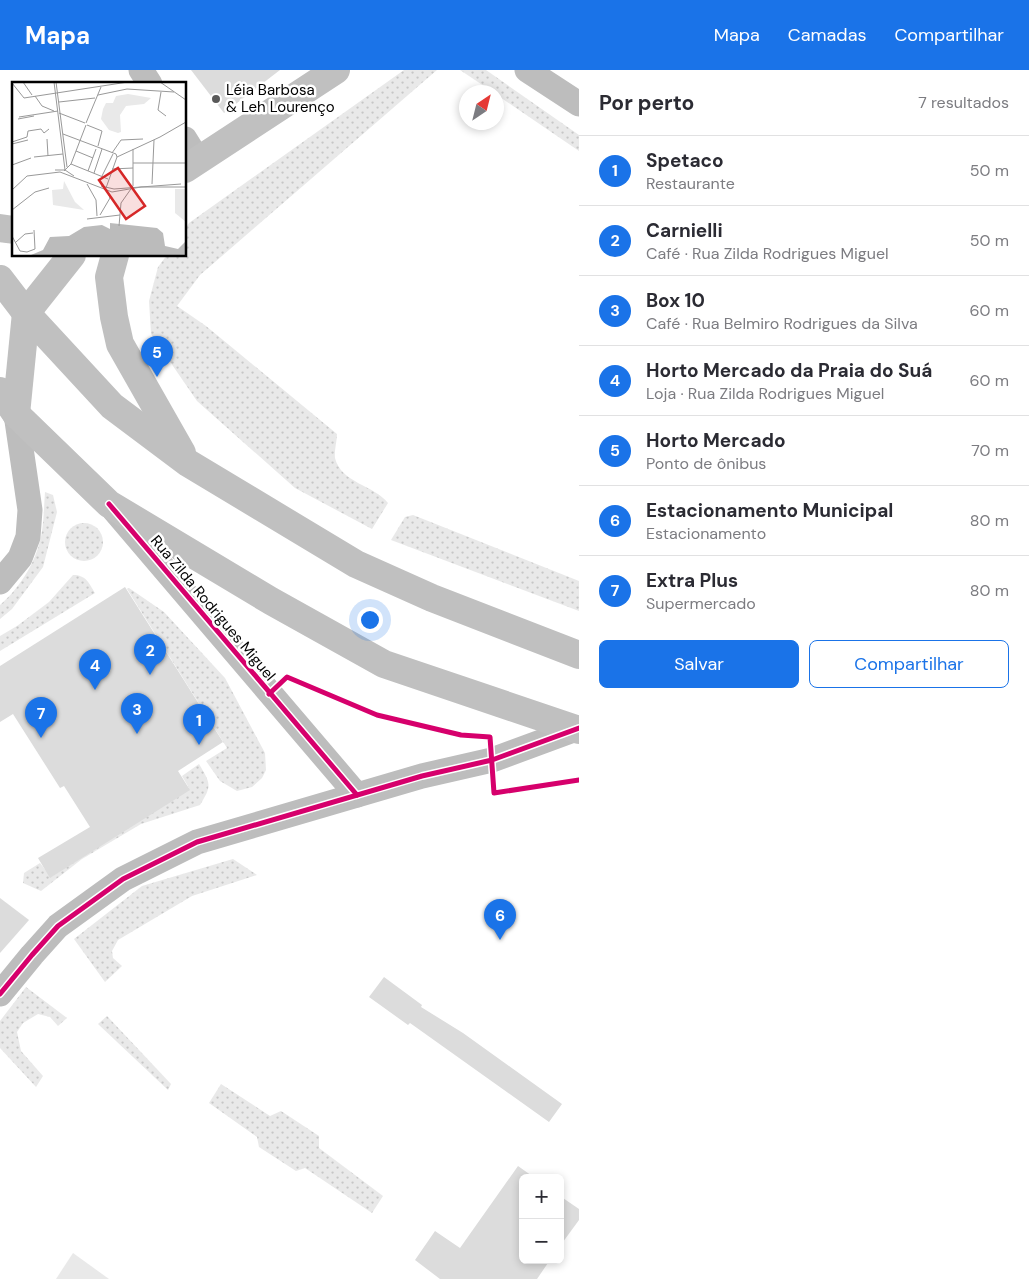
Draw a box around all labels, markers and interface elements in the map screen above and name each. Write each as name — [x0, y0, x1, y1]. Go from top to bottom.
text: Mapa — [25, 20, 90, 51]
text: Mapa — [714, 23, 760, 47]
text: Camadas — [788, 23, 866, 47]
text: Compartilhar — [894, 23, 1004, 47]
place label: Léia Barbosa & Leh Lourenço — [226, 80, 335, 117]
inset map — [12, 82, 186, 256]
north arrow — [459, 85, 504, 130]
text: Por perto — [599, 89, 694, 117]
text: 7 resultados — [918, 92, 1009, 113]
marker: Léia Barbosa & Leh Lourenço — [210, 93, 222, 105]
text: Spetaco — [646, 148, 724, 173]
text: 1 — [612, 160, 618, 181]
text: 50 m — [970, 160, 1009, 181]
text: Restaurante — [646, 173, 735, 194]
text: Carnielli — [646, 218, 723, 243]
text: 2 — [610, 230, 620, 251]
text: 50 m — [970, 230, 1009, 251]
text: Café · Rua Zilda Rodrigues Miguel — [646, 243, 889, 264]
text: Box 10 — [646, 288, 705, 313]
text: 3 — [610, 300, 620, 321]
text: 60 m — [969, 300, 1009, 321]
text: Café · Rua Belmiro Rodrigues da Silva — [646, 313, 918, 334]
pin: 5 — [141, 336, 173, 377]
text: Horto Mercado da Praia do Suá — [646, 358, 932, 383]
text: 4 — [610, 370, 620, 391]
text: 60 m — [969, 370, 1009, 391]
text: Loja · Rua Zilda Rodrigues Miguel — [646, 383, 884, 404]
text: Horto Mercado — [646, 428, 786, 453]
text: 5 — [610, 440, 620, 461]
text: 70 m — [971, 440, 1009, 461]
text: Ponto de ônibus — [646, 453, 766, 474]
text: Estacionamento Municipal — [646, 498, 893, 523]
text: 6 — [610, 510, 620, 531]
text: 80 m — [970, 510, 1009, 531]
text: Estacionamento — [646, 523, 766, 544]
street label: Rua Zilda Rodrigues Miguel — [146, 531, 280, 685]
text: Extra Plus — [646, 568, 738, 593]
text: 7 — [611, 580, 619, 601]
text: 80 m — [970, 580, 1009, 601]
text: Supermercado — [646, 593, 756, 614]
your location — [357, 607, 383, 633]
pin: 2 — [134, 634, 166, 675]
button: Salvar — [599, 640, 799, 688]
button: Compartilhar — [809, 640, 1009, 688]
pin: 4 — [79, 649, 111, 690]
pin: 3 — [121, 693, 153, 734]
pin: 7 — [25, 697, 57, 738]
pin: 1 — [183, 704, 215, 745]
pin: 6 — [484, 899, 516, 940]
map controls — [519, 1174, 564, 1264]
button: + — [519, 1174, 564, 1219]
button: − — [519, 1219, 564, 1264]

